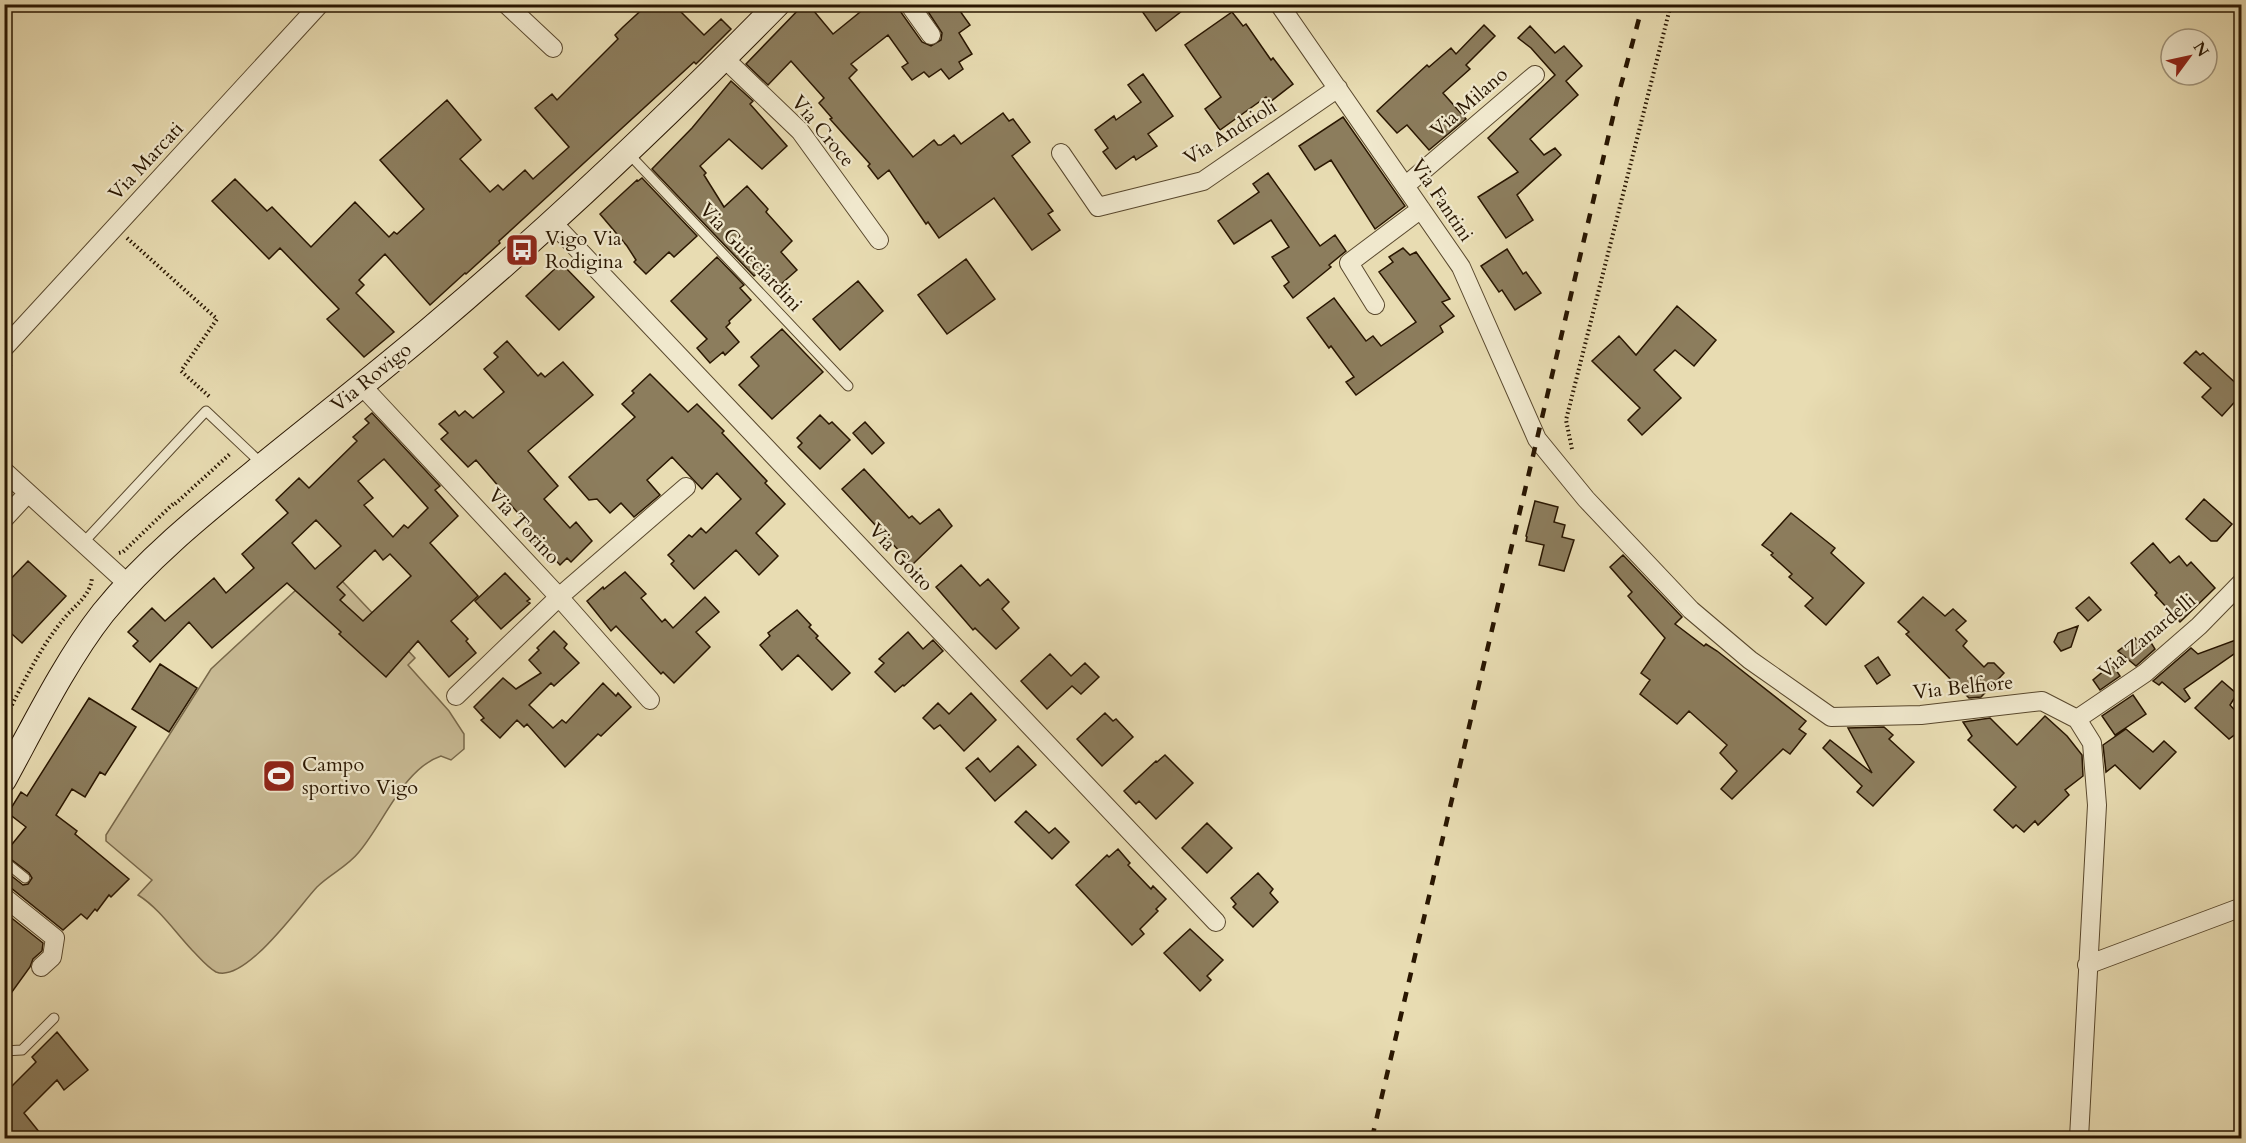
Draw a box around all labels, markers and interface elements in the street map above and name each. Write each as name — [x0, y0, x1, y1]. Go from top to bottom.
north arrow — [2159, 27, 2219, 87]
text: N — [2188, 38, 2214, 61]
street label: Via Milano — [1424, 61, 1514, 143]
street label: Via Croce — [785, 89, 861, 173]
street label: Via Andrioli — [1178, 93, 1282, 171]
street label: Via Marcati — [102, 115, 190, 206]
street label: Via Fantini — [1404, 153, 1480, 247]
street label: Via Guicciardini — [693, 197, 809, 318]
place label: Vigo Via Rodigina — [545, 225, 623, 275]
bus stop icon: Vigo Via Rodigina — [504, 232, 540, 268]
street label: Via Rovigo — [325, 336, 417, 418]
street label: Via Torino — [482, 482, 566, 570]
street label: Via Goito — [863, 517, 940, 597]
street label: Via Zanardelli — [2092, 587, 2202, 685]
street label: Via Belfiore — [1912, 668, 2014, 706]
place label: Campo sportivo Vigo — [302, 751, 418, 801]
sports icon: Campo sportivo Vigo — [261, 758, 297, 794]

